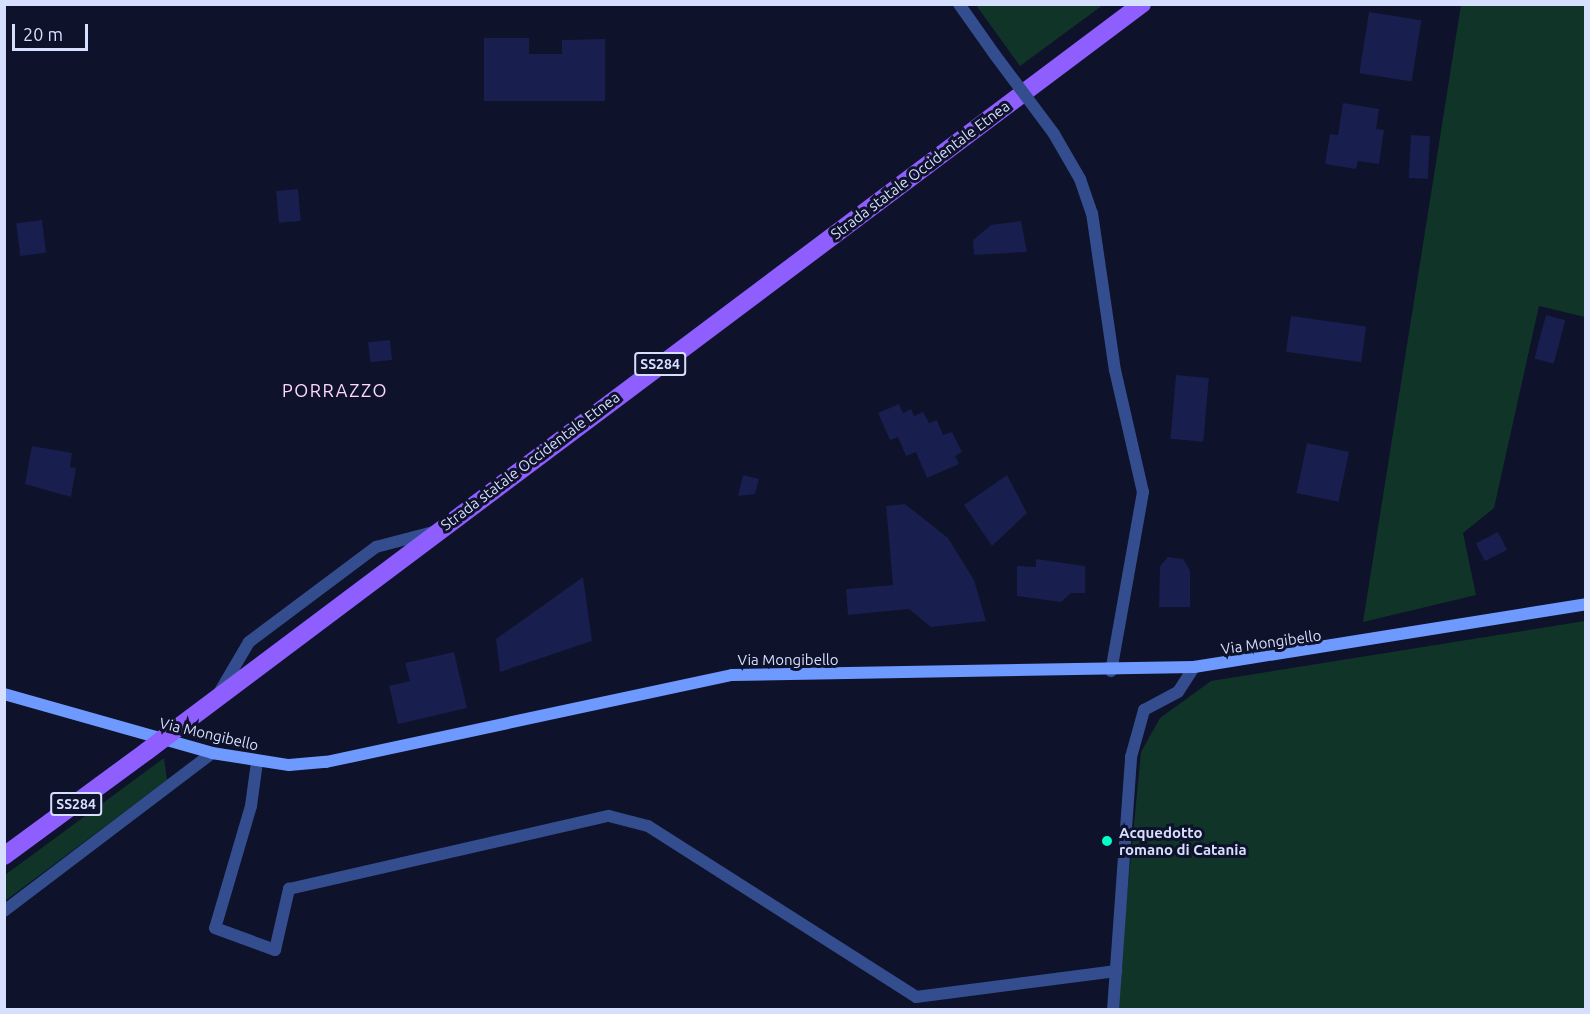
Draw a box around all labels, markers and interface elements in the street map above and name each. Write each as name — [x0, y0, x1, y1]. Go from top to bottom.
scale bar — [15, 12, 92, 50]
text: 20 m — [23, 24, 63, 44]
street label: Strada statale Occidentale Etnea — [827, 97, 1013, 243]
road number: SS284 — [633, 353, 687, 375]
district label: PORRAZZO — [282, 379, 388, 401]
street label: Strada statale Occidentale Etnea — [437, 388, 623, 534]
street label: Via Mongibello — [1220, 626, 1322, 658]
street label: Via Mongibello — [737, 651, 839, 669]
street label: Via Mongibello — [158, 714, 260, 754]
road number: SS284 — [49, 793, 103, 815]
place label: Acquedotto romano di Catania — [1119, 823, 1247, 858]
marker: Acquedotto romano di Catania — [1100, 834, 1114, 848]

